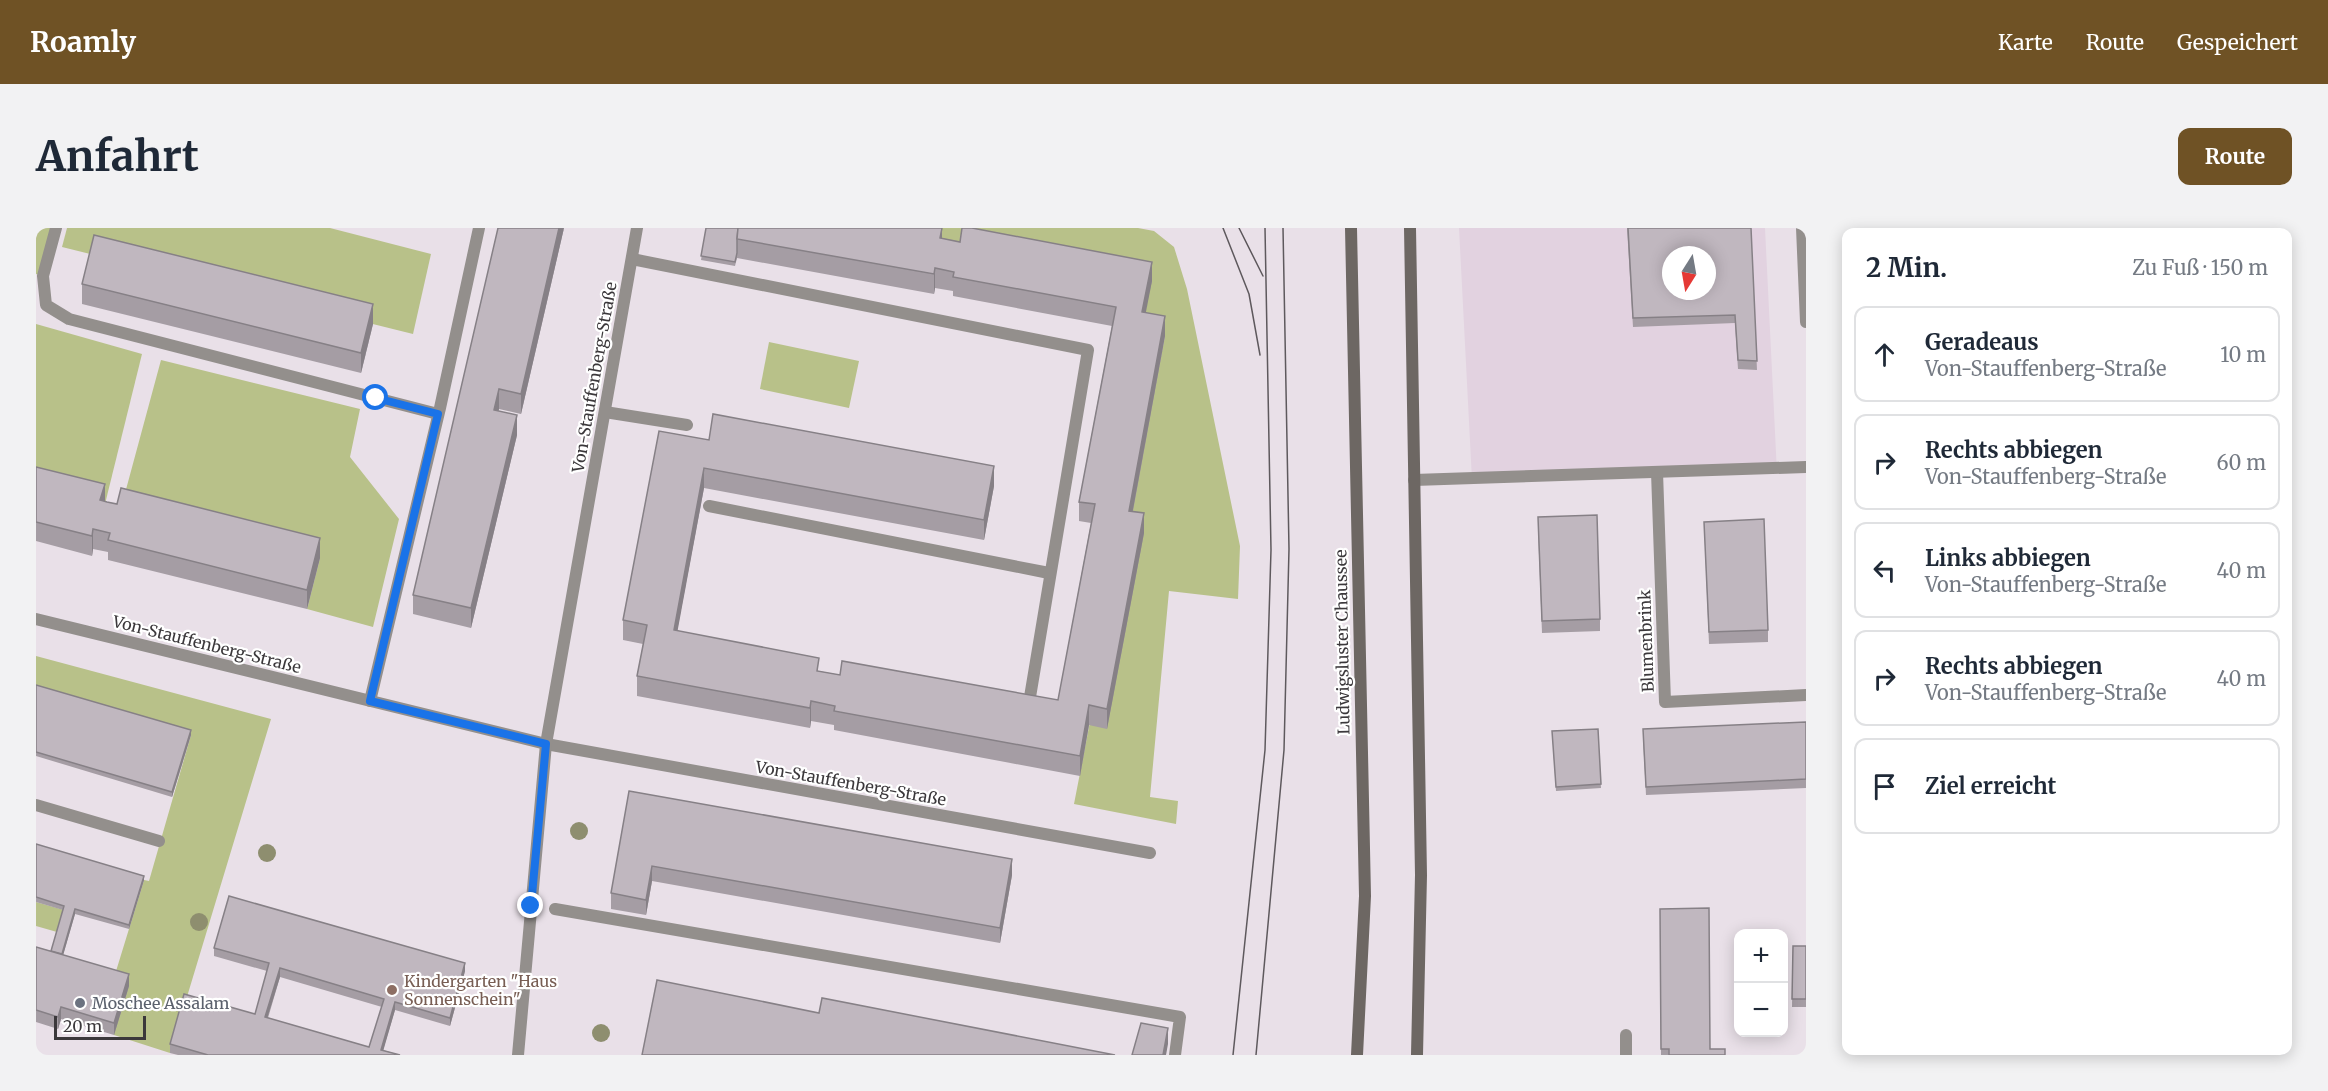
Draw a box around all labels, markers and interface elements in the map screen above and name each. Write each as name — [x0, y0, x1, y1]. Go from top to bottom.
text: Roamly — [30, 24, 136, 60]
text: Karte — [1998, 29, 2053, 56]
text: Route — [2086, 29, 2144, 56]
text: Gespeichert — [2177, 29, 2298, 56]
button: Route — [2178, 128, 2292, 185]
text: Anfahrt — [36, 130, 199, 182]
north arrow — [1662, 246, 1716, 300]
text: 2 Min. — [1866, 251, 1947, 284]
text: Zu Fuß · 150 m — [2132, 255, 2268, 280]
street label: Von-Stauffenberg-Straße — [567, 280, 621, 475]
text: Geradeaus — [1925, 328, 2039, 356]
icon: ahead — [1868, 338, 1901, 371]
text: 10 m — [2220, 342, 2266, 367]
text: Von-Stauffenberg-Straße — [1925, 356, 2167, 381]
route start — [362, 384, 388, 410]
text: Rechts abbiegen — [1925, 436, 2102, 464]
icon: right — [1868, 446, 1901, 479]
text: 60 m — [2216, 450, 2266, 475]
text: Von-Stauffenberg-Straße — [1925, 464, 2167, 489]
text: Links abbiegen — [1925, 544, 2091, 572]
street label: Ludwigsluster Chaussee — [1330, 549, 1354, 735]
icon: left — [1868, 554, 1901, 587]
text: 40 m — [2216, 558, 2266, 583]
text: Von-Stauffenberg-Straße — [1925, 572, 2167, 597]
street label: Blumenbrink — [1634, 589, 1658, 693]
street label: Von-Stauffenberg-Straße — [110, 611, 303, 677]
text: Rechts abbiegen — [1925, 652, 2102, 680]
icon: right — [1868, 662, 1901, 695]
text: 40 m — [2216, 666, 2266, 691]
text: Von-Stauffenberg-Straße — [1925, 680, 2167, 705]
street label: Von-Stauffenberg-Straße — [753, 756, 948, 810]
icon: arrive — [1868, 770, 1901, 803]
text: Ziel erreicht — [1925, 772, 2056, 800]
route end — [517, 892, 543, 918]
map controls — [1734, 929, 1788, 1037]
button: + — [1734, 929, 1788, 983]
place label: Kindergarten "Haus Sonnenschein" — [404, 971, 557, 1009]
marker: Kindergarten "Haus Sonnenschein" — [385, 983, 399, 997]
button: − — [1734, 983, 1788, 1037]
place label: Moschee Assalam — [92, 993, 230, 1013]
marker: Moschee Assalam — [73, 996, 87, 1010]
scale bar — [54, 1013, 146, 1040]
text: 20 m — [63, 1016, 102, 1036]

